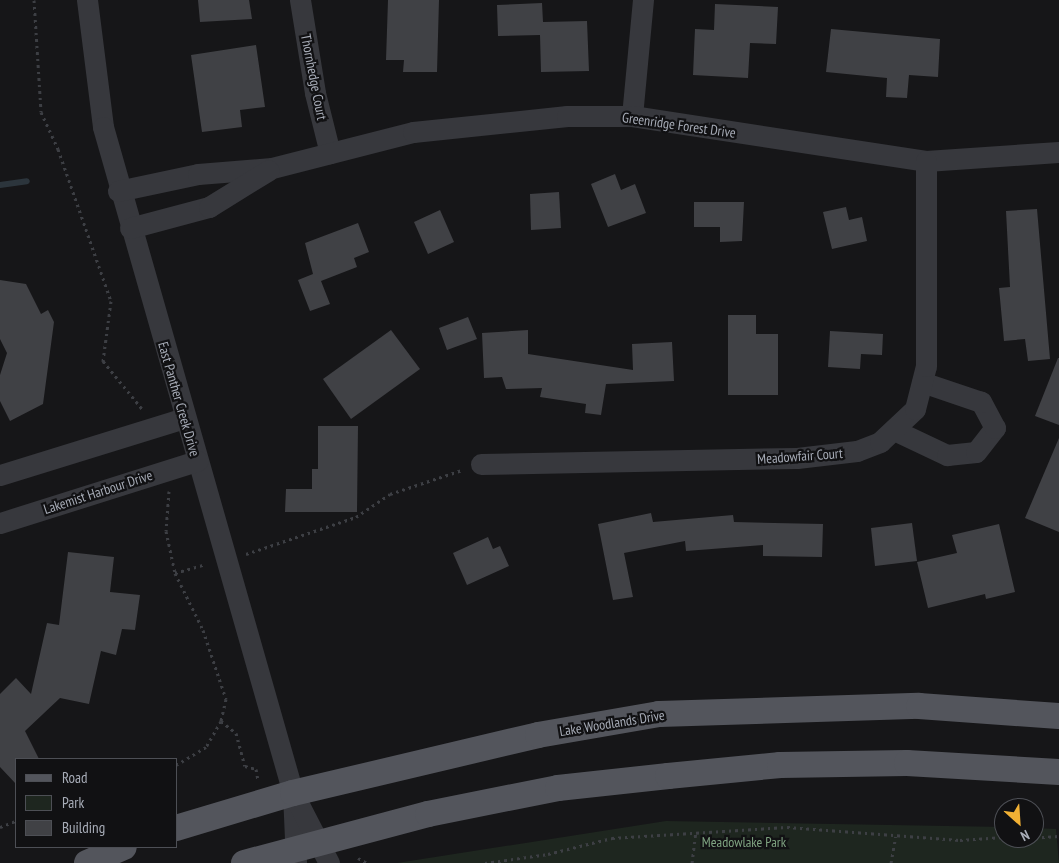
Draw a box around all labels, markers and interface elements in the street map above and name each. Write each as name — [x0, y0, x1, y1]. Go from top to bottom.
street label: Thornhedge Court — [297, 32, 331, 122]
street label: Greenridge Forest Drive — [621, 109, 737, 141]
street label: East Panther Creek Drive — [155, 340, 203, 458]
street label: Meadowfair Court — [757, 445, 843, 467]
street label: Lakemist Harbour Drive — [41, 466, 155, 518]
street label: Lake Woodlands Drive — [558, 706, 666, 740]
legend — [15, 758, 178, 848]
text: Road — [62, 768, 88, 787]
text: Park — [62, 793, 84, 812]
north arrow — [994, 798, 1044, 848]
text: Building — [62, 818, 105, 837]
text: N — [1018, 826, 1032, 845]
park label: Meadowlake Park — [702, 834, 786, 850]

